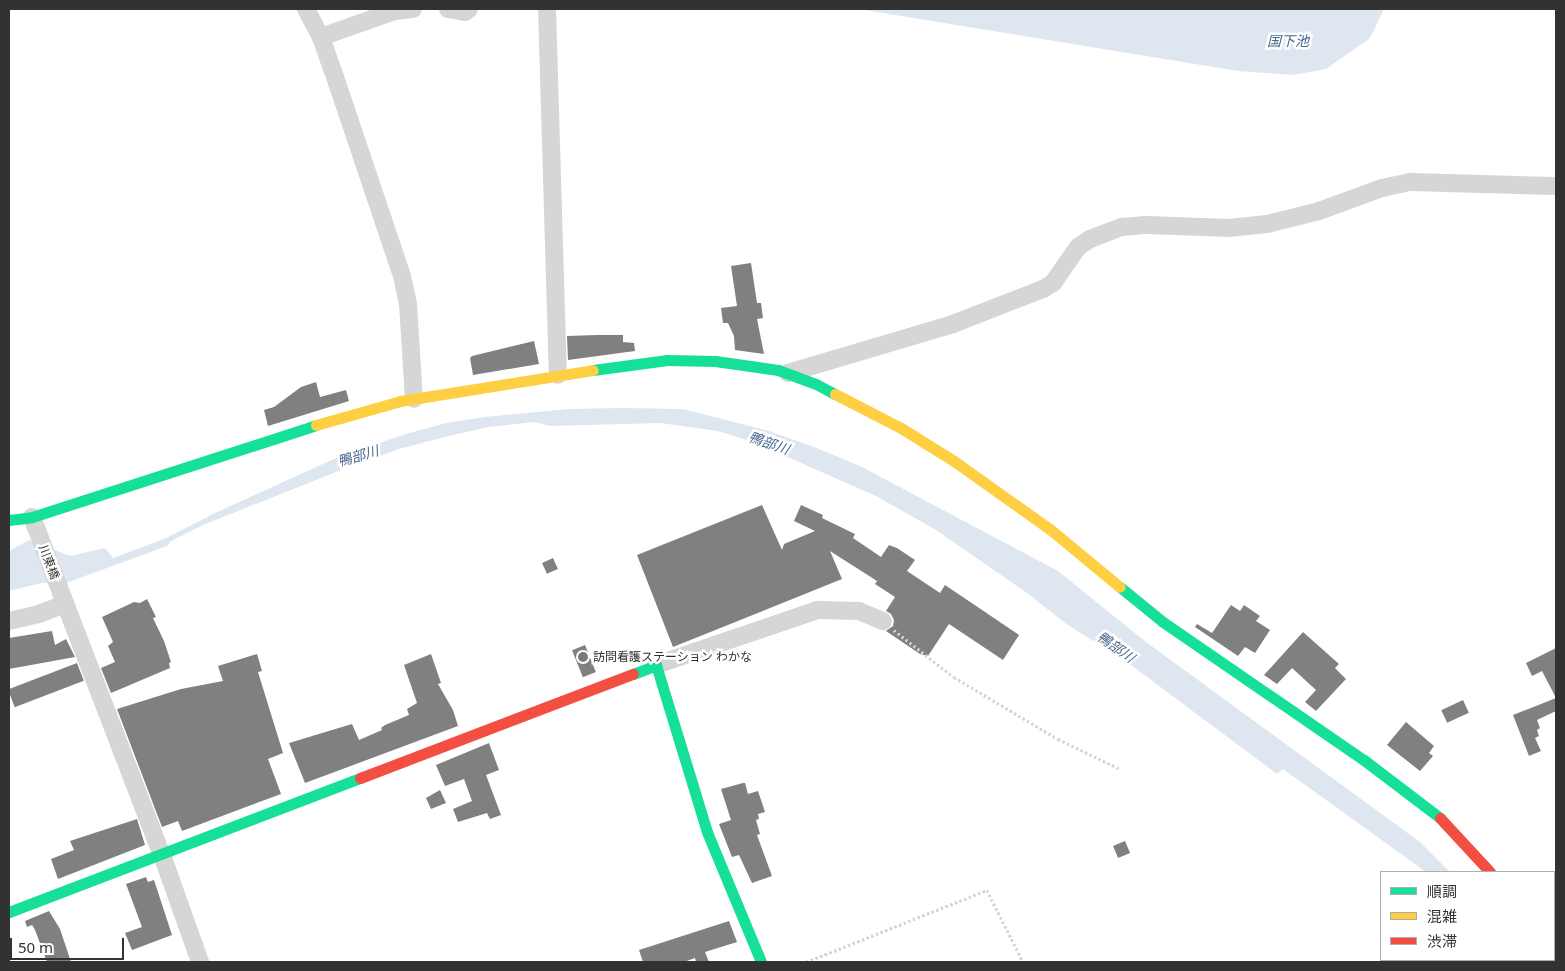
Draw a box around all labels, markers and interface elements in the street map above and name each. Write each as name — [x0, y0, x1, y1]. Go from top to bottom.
water label: 国下池 — [1267, 33, 1309, 49]
water label: 鴨部川 — [746, 428, 792, 458]
water label: 鴨部川 — [335, 442, 381, 470]
street label: 川東橋 — [36, 543, 62, 581]
water label: 鴨部川 — [1094, 628, 1138, 666]
place label: 訪問看護ステーション わかな — [593, 650, 752, 664]
marker: 訪問看護ステーション わかな — [577, 651, 589, 663]
legend — [1380, 871, 1555, 961]
text: 順調 — [1427, 881, 1457, 901]
text: 混雑 — [1427, 906, 1457, 926]
scale bar — [12, 928, 126, 960]
text: 渋滞 — [1427, 931, 1457, 951]
text: 50 m — [18, 937, 53, 957]

